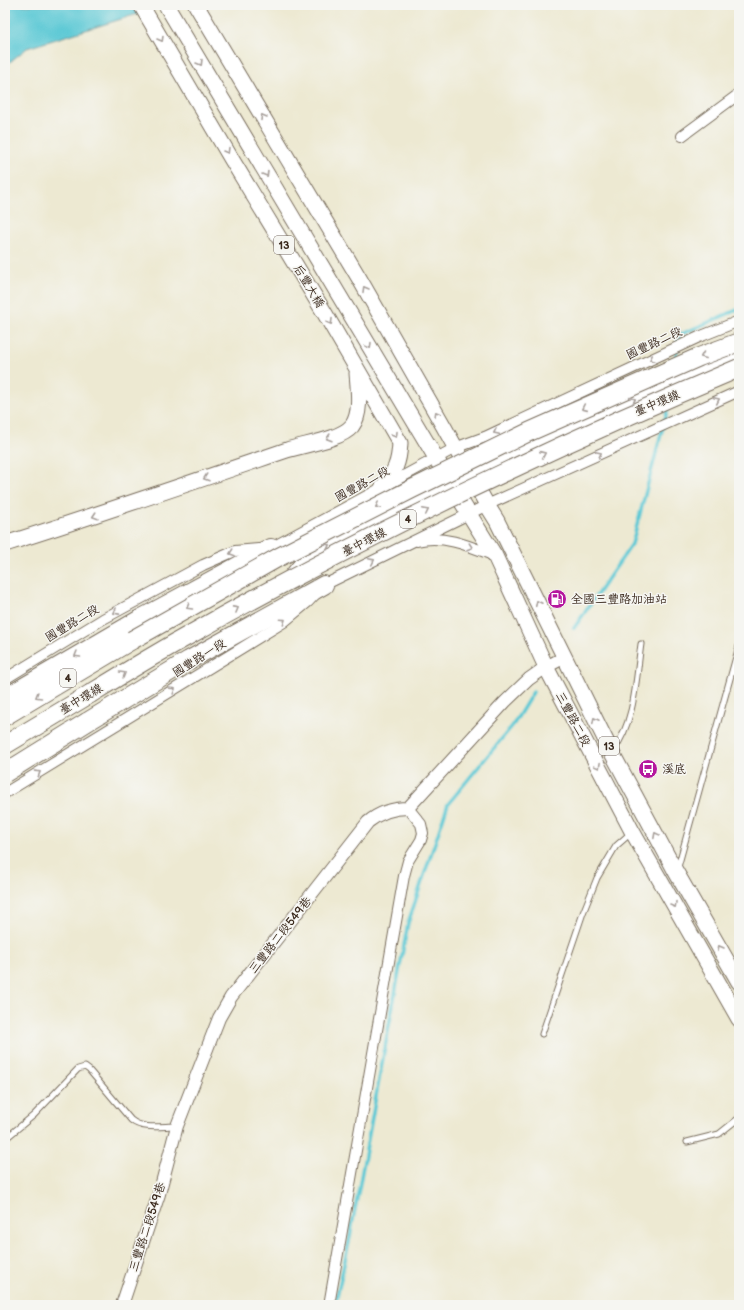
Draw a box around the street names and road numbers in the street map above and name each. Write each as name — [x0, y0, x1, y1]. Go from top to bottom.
road number: 13 — [274, 236, 294, 254]
street label: 后豐大橋 — [290, 262, 327, 311]
street label: 國豐路二段 — [624, 324, 685, 363]
street label: 臺中環線 — [632, 387, 682, 420]
street label: 國豐路二段 — [332, 463, 392, 506]
road number: 4 — [400, 510, 416, 528]
street label: 臺中環線 — [339, 525, 389, 560]
street label: 國豐路二段 — [43, 602, 102, 645]
street label: 國豐路一段 — [170, 636, 229, 681]
road number: 4 — [60, 669, 76, 687]
street label: 臺中環線 — [57, 681, 106, 718]
street label: 三豐路二段 — [552, 689, 593, 749]
road number: 13 — [599, 737, 619, 755]
street label: 三豐路二段549巷 — [246, 894, 315, 977]
street label: 三豐路二段549巷 — [126, 1181, 169, 1274]

